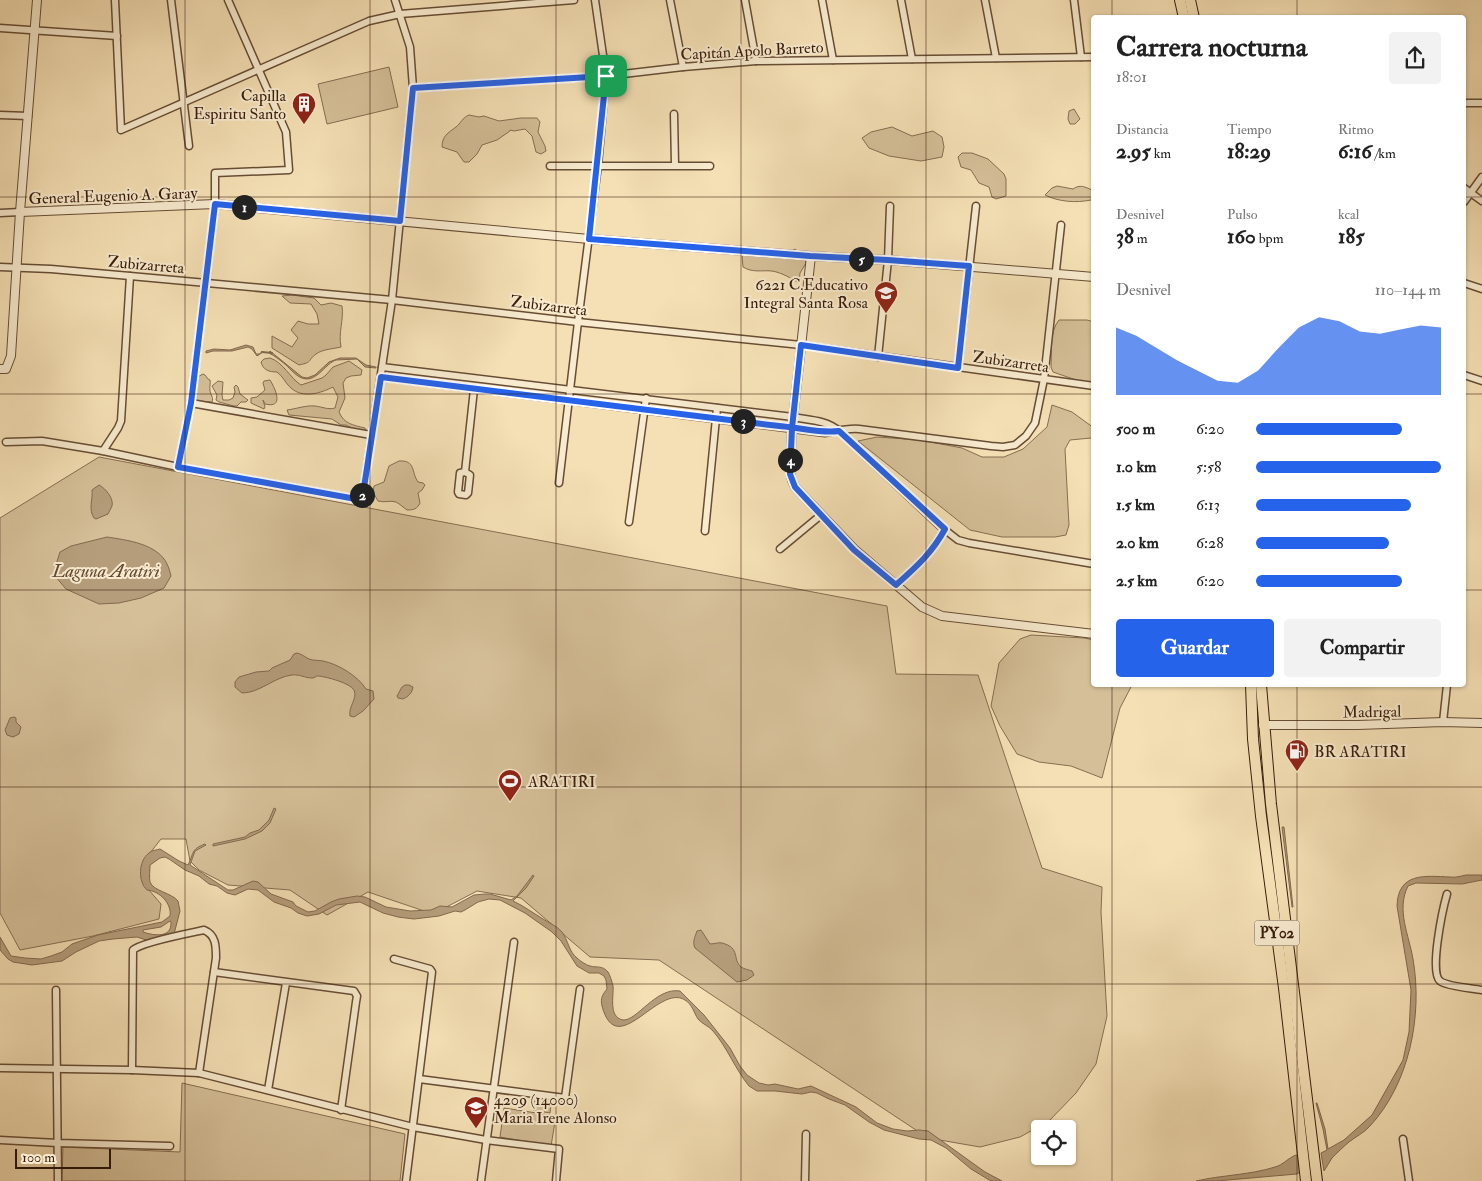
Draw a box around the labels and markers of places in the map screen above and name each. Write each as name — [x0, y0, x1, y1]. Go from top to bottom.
pin — [585, 55, 627, 97]
place label: Capilla Espiritu Santo — [193, 86, 286, 125]
building icon: Capilla Espiritu Santo — [291, 91, 317, 125]
pin: 1 — [232, 194, 256, 220]
pin: 5 — [848, 246, 874, 272]
place label: 6221 C.Educativo Integral Santa Rosa — [744, 275, 868, 313]
school or university icon: 6221 C.Educativo Integral Santa Rosa — [873, 280, 899, 314]
pin: 3 — [730, 408, 756, 434]
pin: 4 — [778, 448, 802, 472]
pin: 2 — [350, 482, 374, 508]
fuel station icon: BR ARATIRI — [1284, 738, 1310, 772]
place label: BR ARATIRI — [1314, 742, 1407, 762]
sports icon: ARATIRI — [497, 768, 523, 802]
place label: ARATIRI — [527, 772, 596, 792]
place label: 4209 (14000) Maria Irene Alonso — [494, 1090, 617, 1128]
school or university icon: 4209 (14000) Maria Irene Alonso — [463, 1095, 489, 1129]

